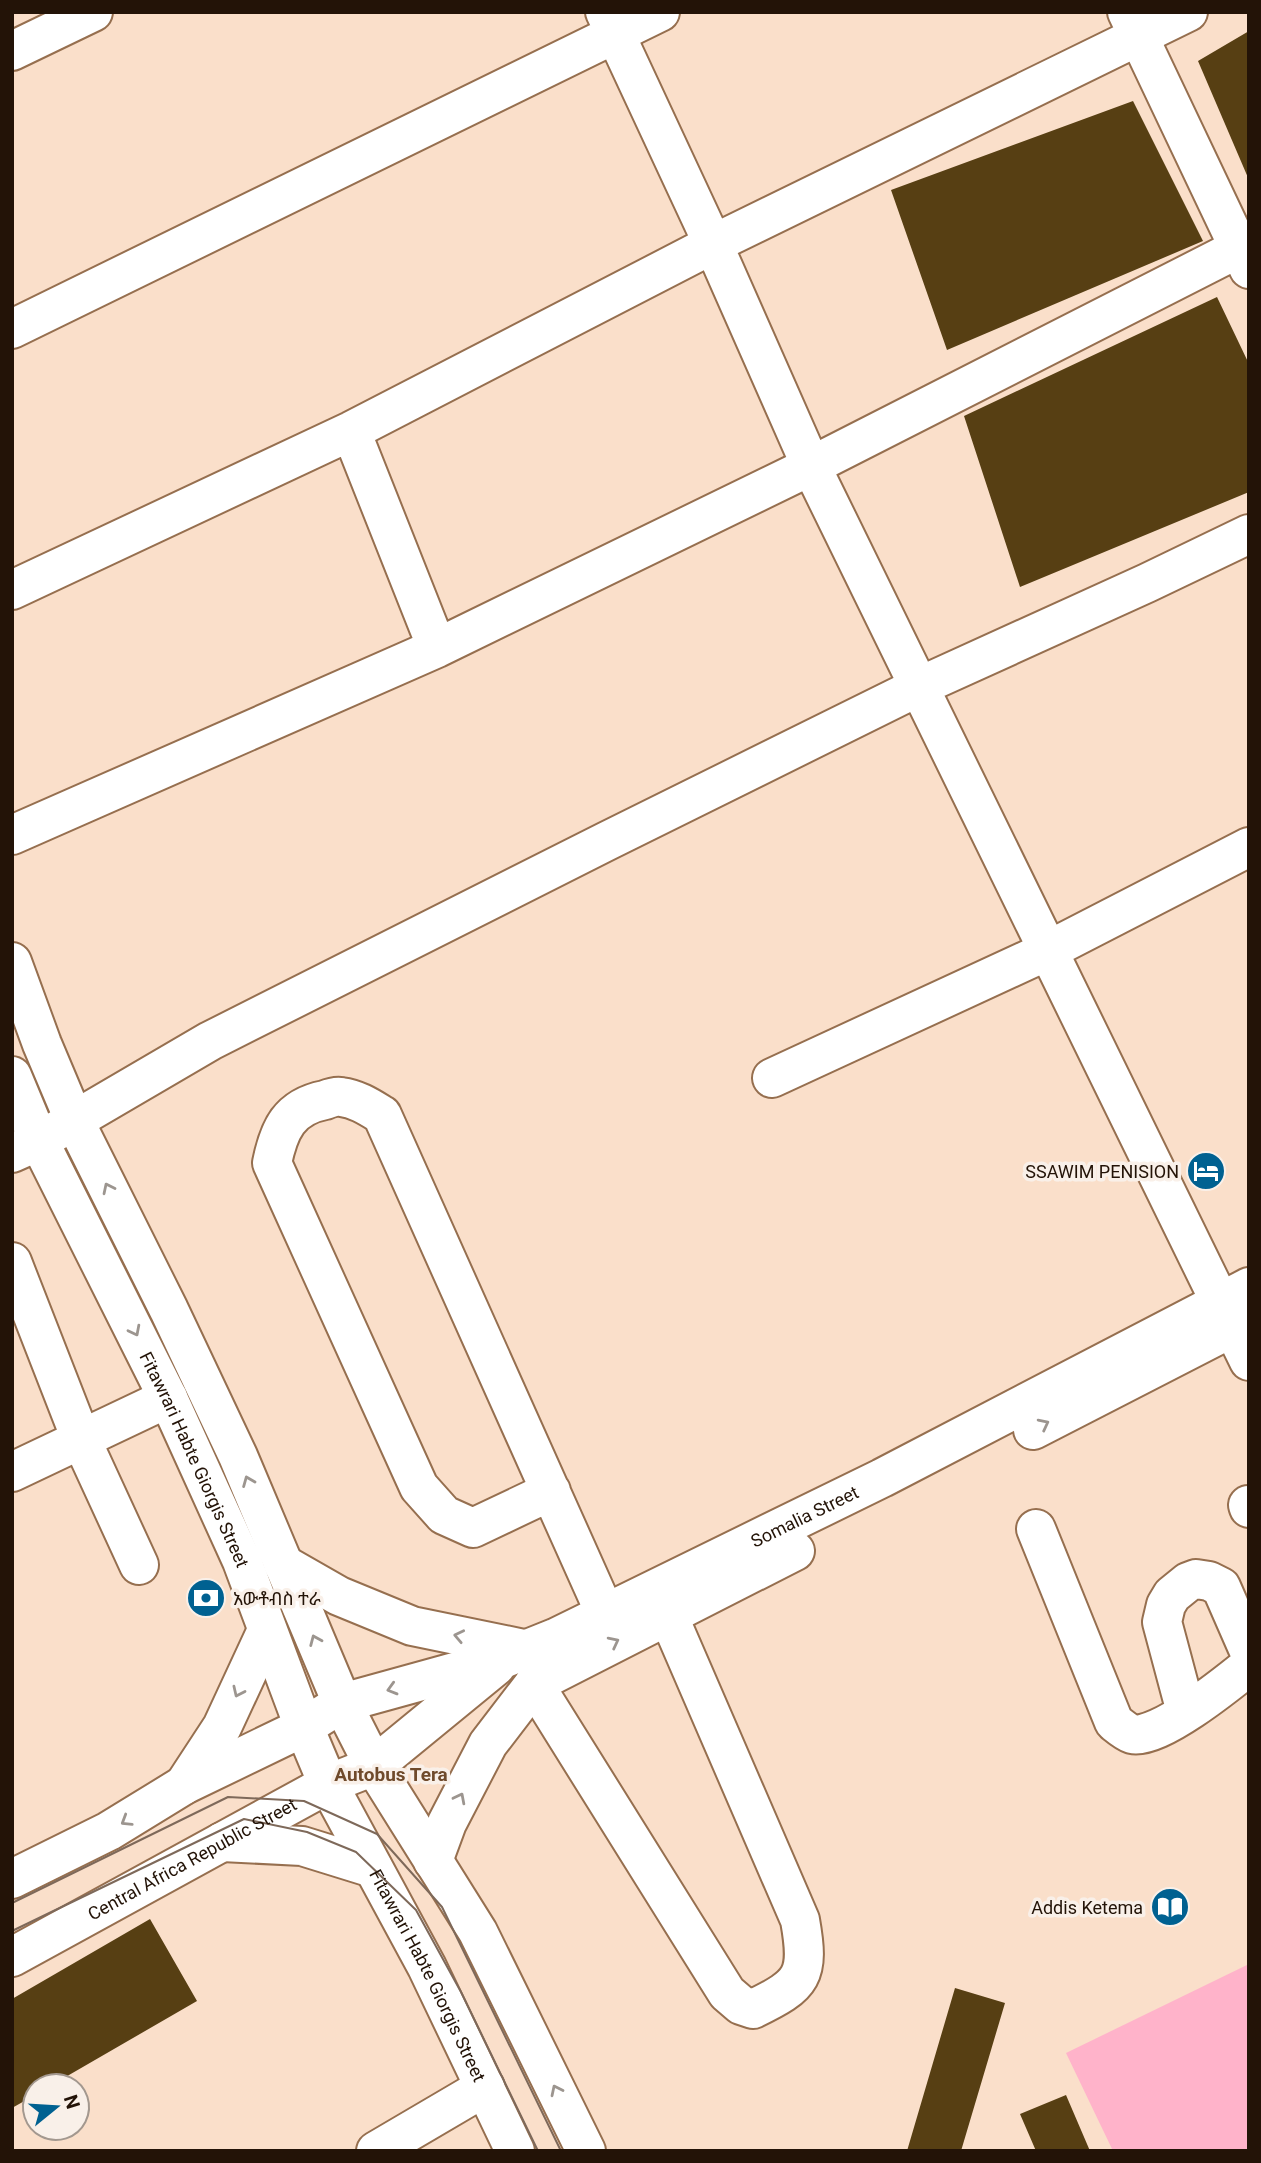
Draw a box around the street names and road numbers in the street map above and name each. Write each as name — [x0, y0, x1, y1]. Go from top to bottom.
street label: Fitawrari Habte Giorgis Street — [136, 1348, 254, 1570]
street label: Somalia Street — [747, 1481, 862, 1551]
street label: Central Africa Republic Street — [84, 1793, 300, 1924]
street label: Fitawrari Habte Giorgis Street — [366, 1865, 491, 2085]

